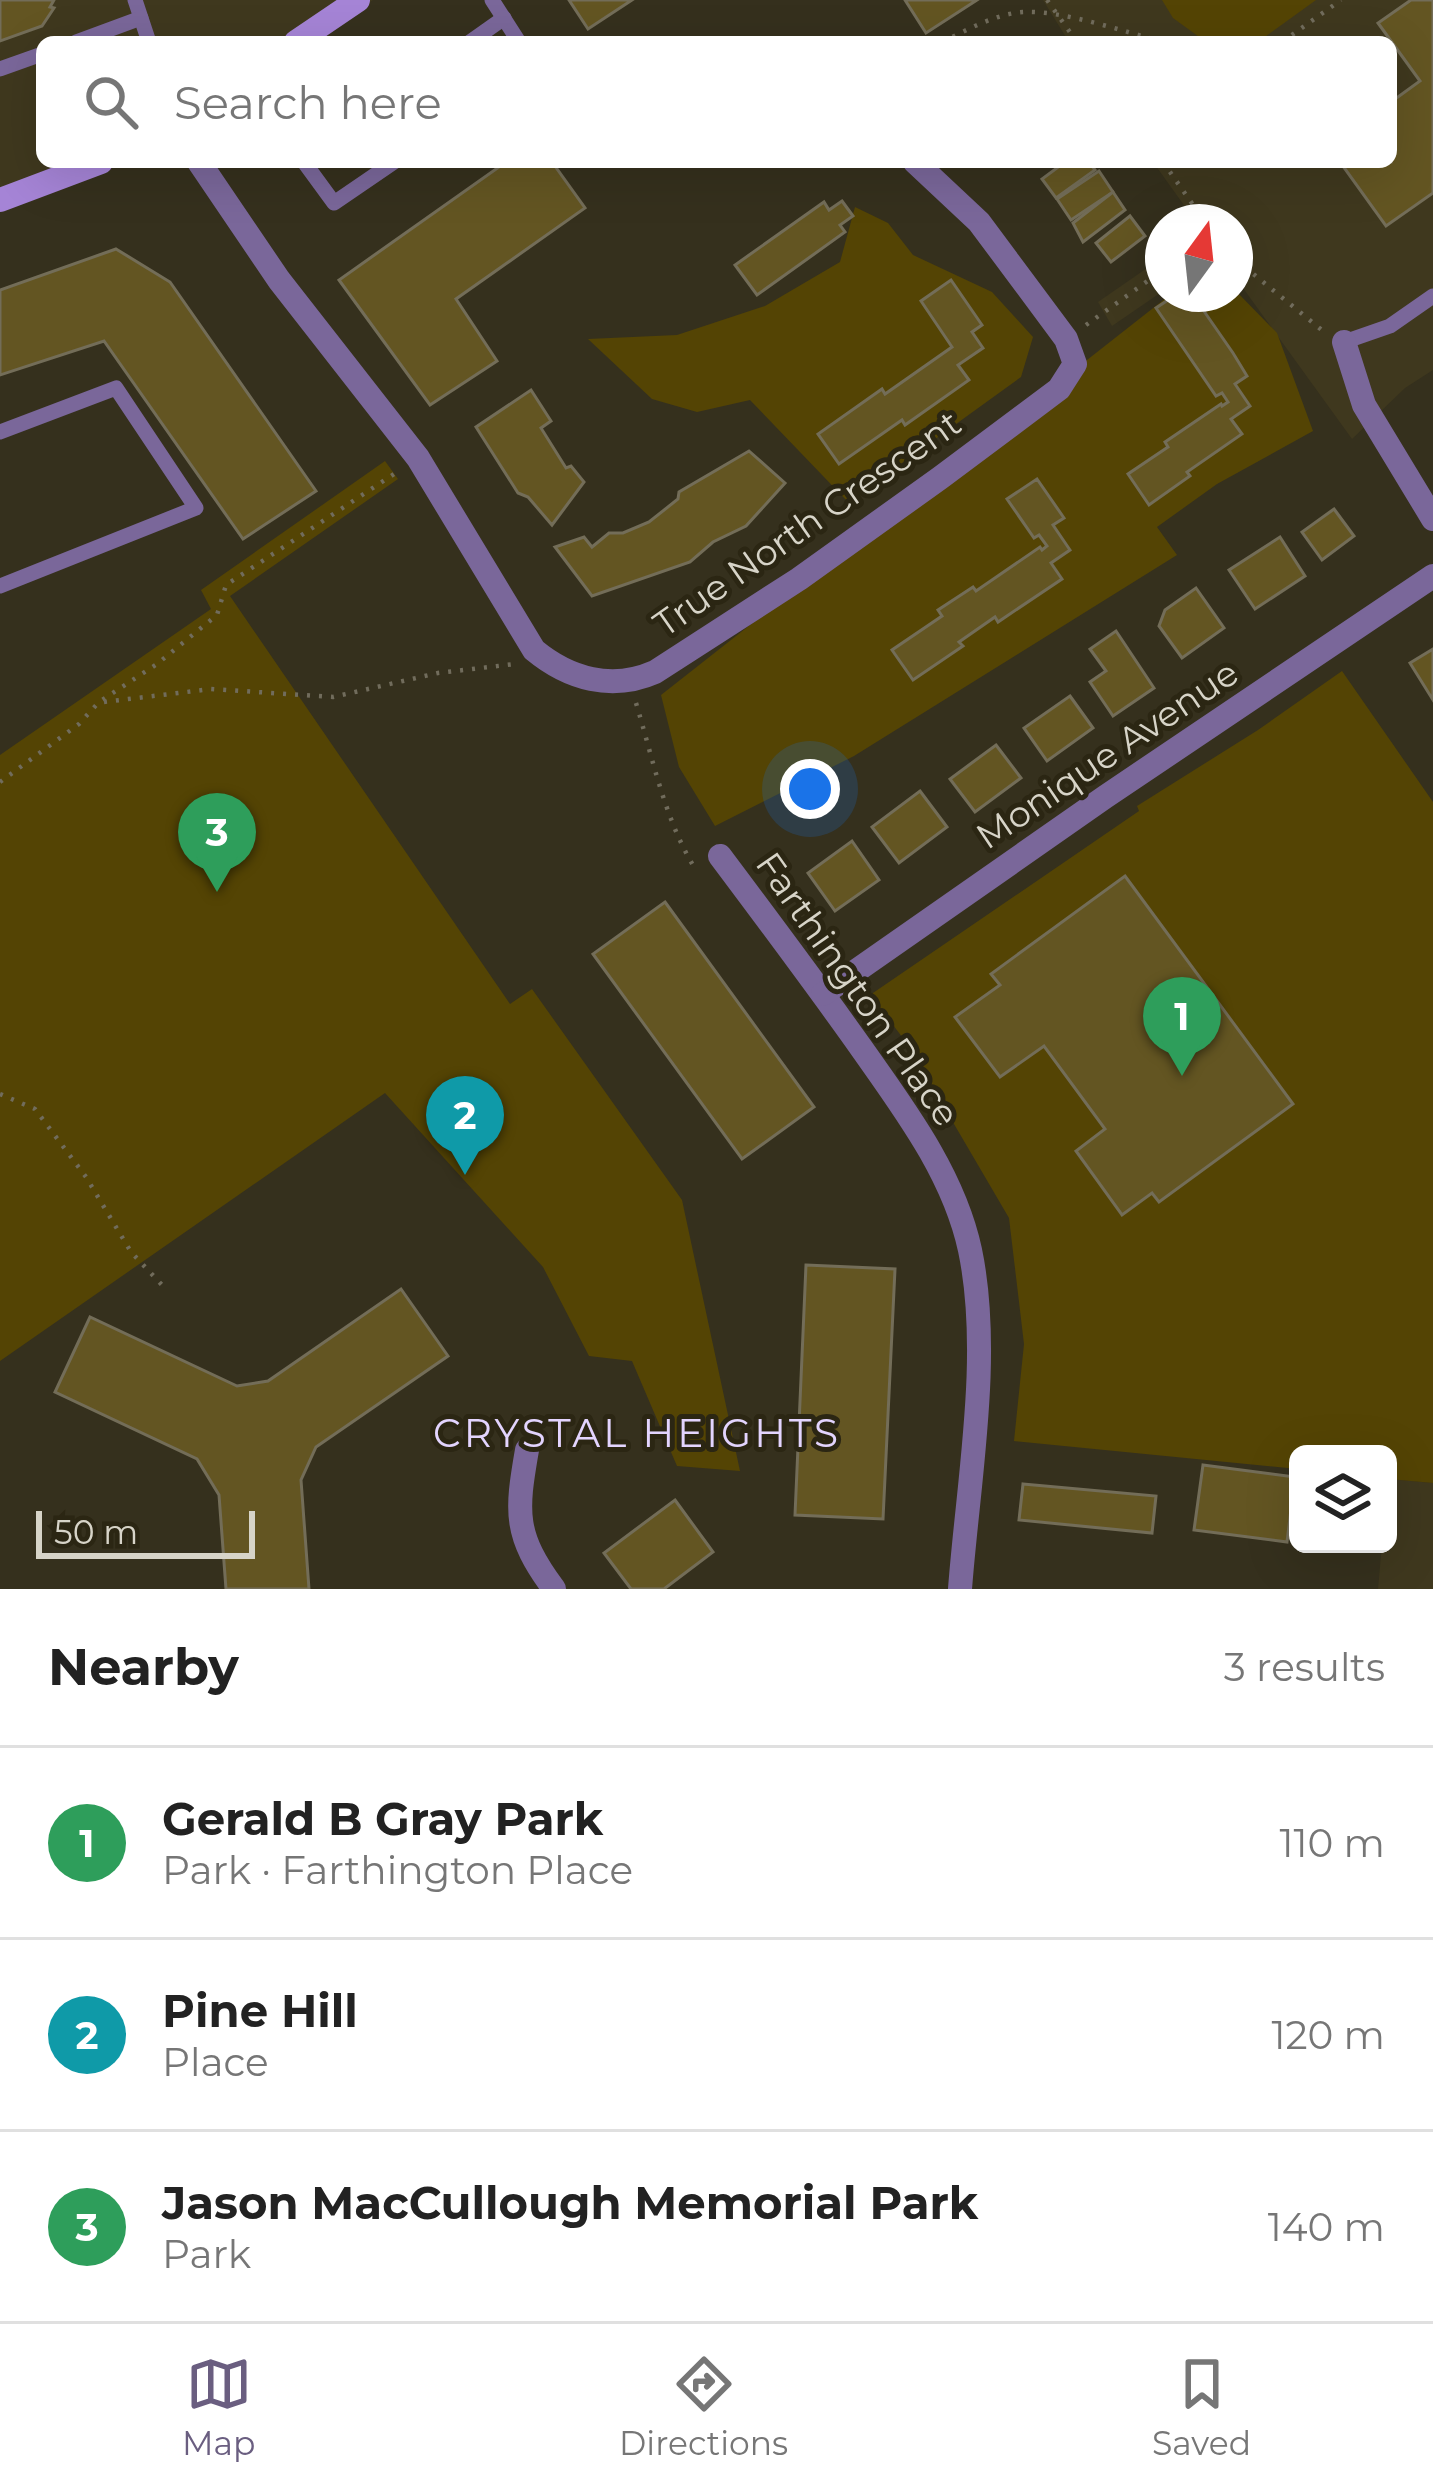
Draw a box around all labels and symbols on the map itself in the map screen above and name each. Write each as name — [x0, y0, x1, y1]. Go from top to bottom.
north arrow — [1145, 204, 1253, 312]
street label: True North Crescent — [645, 400, 969, 646]
street label: Monique Avenue — [968, 650, 1246, 858]
your location — [780, 759, 840, 819]
pin: 3 — [178, 793, 256, 892]
street label: Farthington Place — [747, 843, 969, 1135]
pin: 1 — [1143, 977, 1221, 1076]
pin: 2 — [426, 1076, 504, 1175]
district label: CRYSTAL HEIGHTS — [433, 1409, 841, 1457]
scale bar — [36, 1505, 255, 1558]

